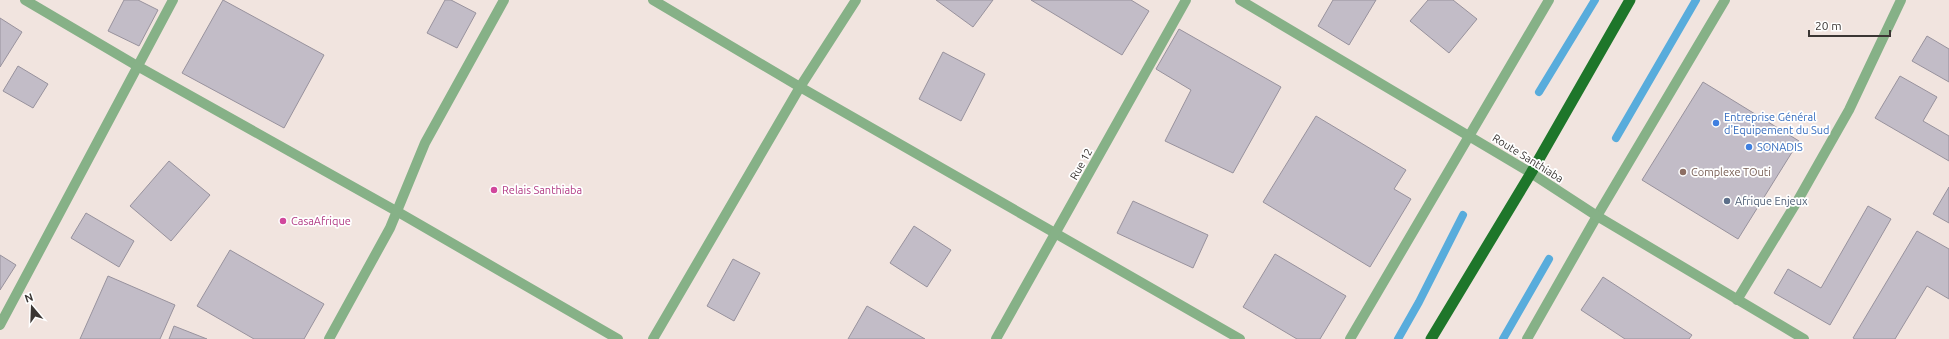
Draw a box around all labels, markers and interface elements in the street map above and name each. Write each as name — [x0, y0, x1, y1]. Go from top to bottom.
scale bar — [1809, 12, 1890, 38]
text: 20 m — [1815, 19, 1842, 32]
place label: Entreprise Général d'Equipement du Sud — [1724, 111, 1830, 136]
marker: Entreprise Général d'Equipement du Sud — [1711, 118, 1721, 128]
street label: Route Santhiaba — [1490, 131, 1566, 185]
place label: SONADIS — [1757, 141, 1803, 153]
marker: SONADIS — [1744, 142, 1754, 152]
street label: Rue 12 — [1067, 146, 1095, 182]
place label: Complexe TOuti — [1691, 166, 1771, 178]
marker: Complexe TOuti — [1678, 167, 1688, 177]
place label: Relais Santhiaba — [502, 184, 582, 196]
marker: Relais Santhiaba — [489, 185, 499, 195]
place label: Afrique Enjeux — [1735, 195, 1808, 207]
marker: Afrique Enjeux — [1722, 196, 1732, 206]
place label: CasaAfrique — [291, 215, 351, 227]
marker: CasaAfrique — [278, 216, 288, 226]
north arrow — [12, 287, 52, 327]
text: N — [23, 291, 35, 305]

